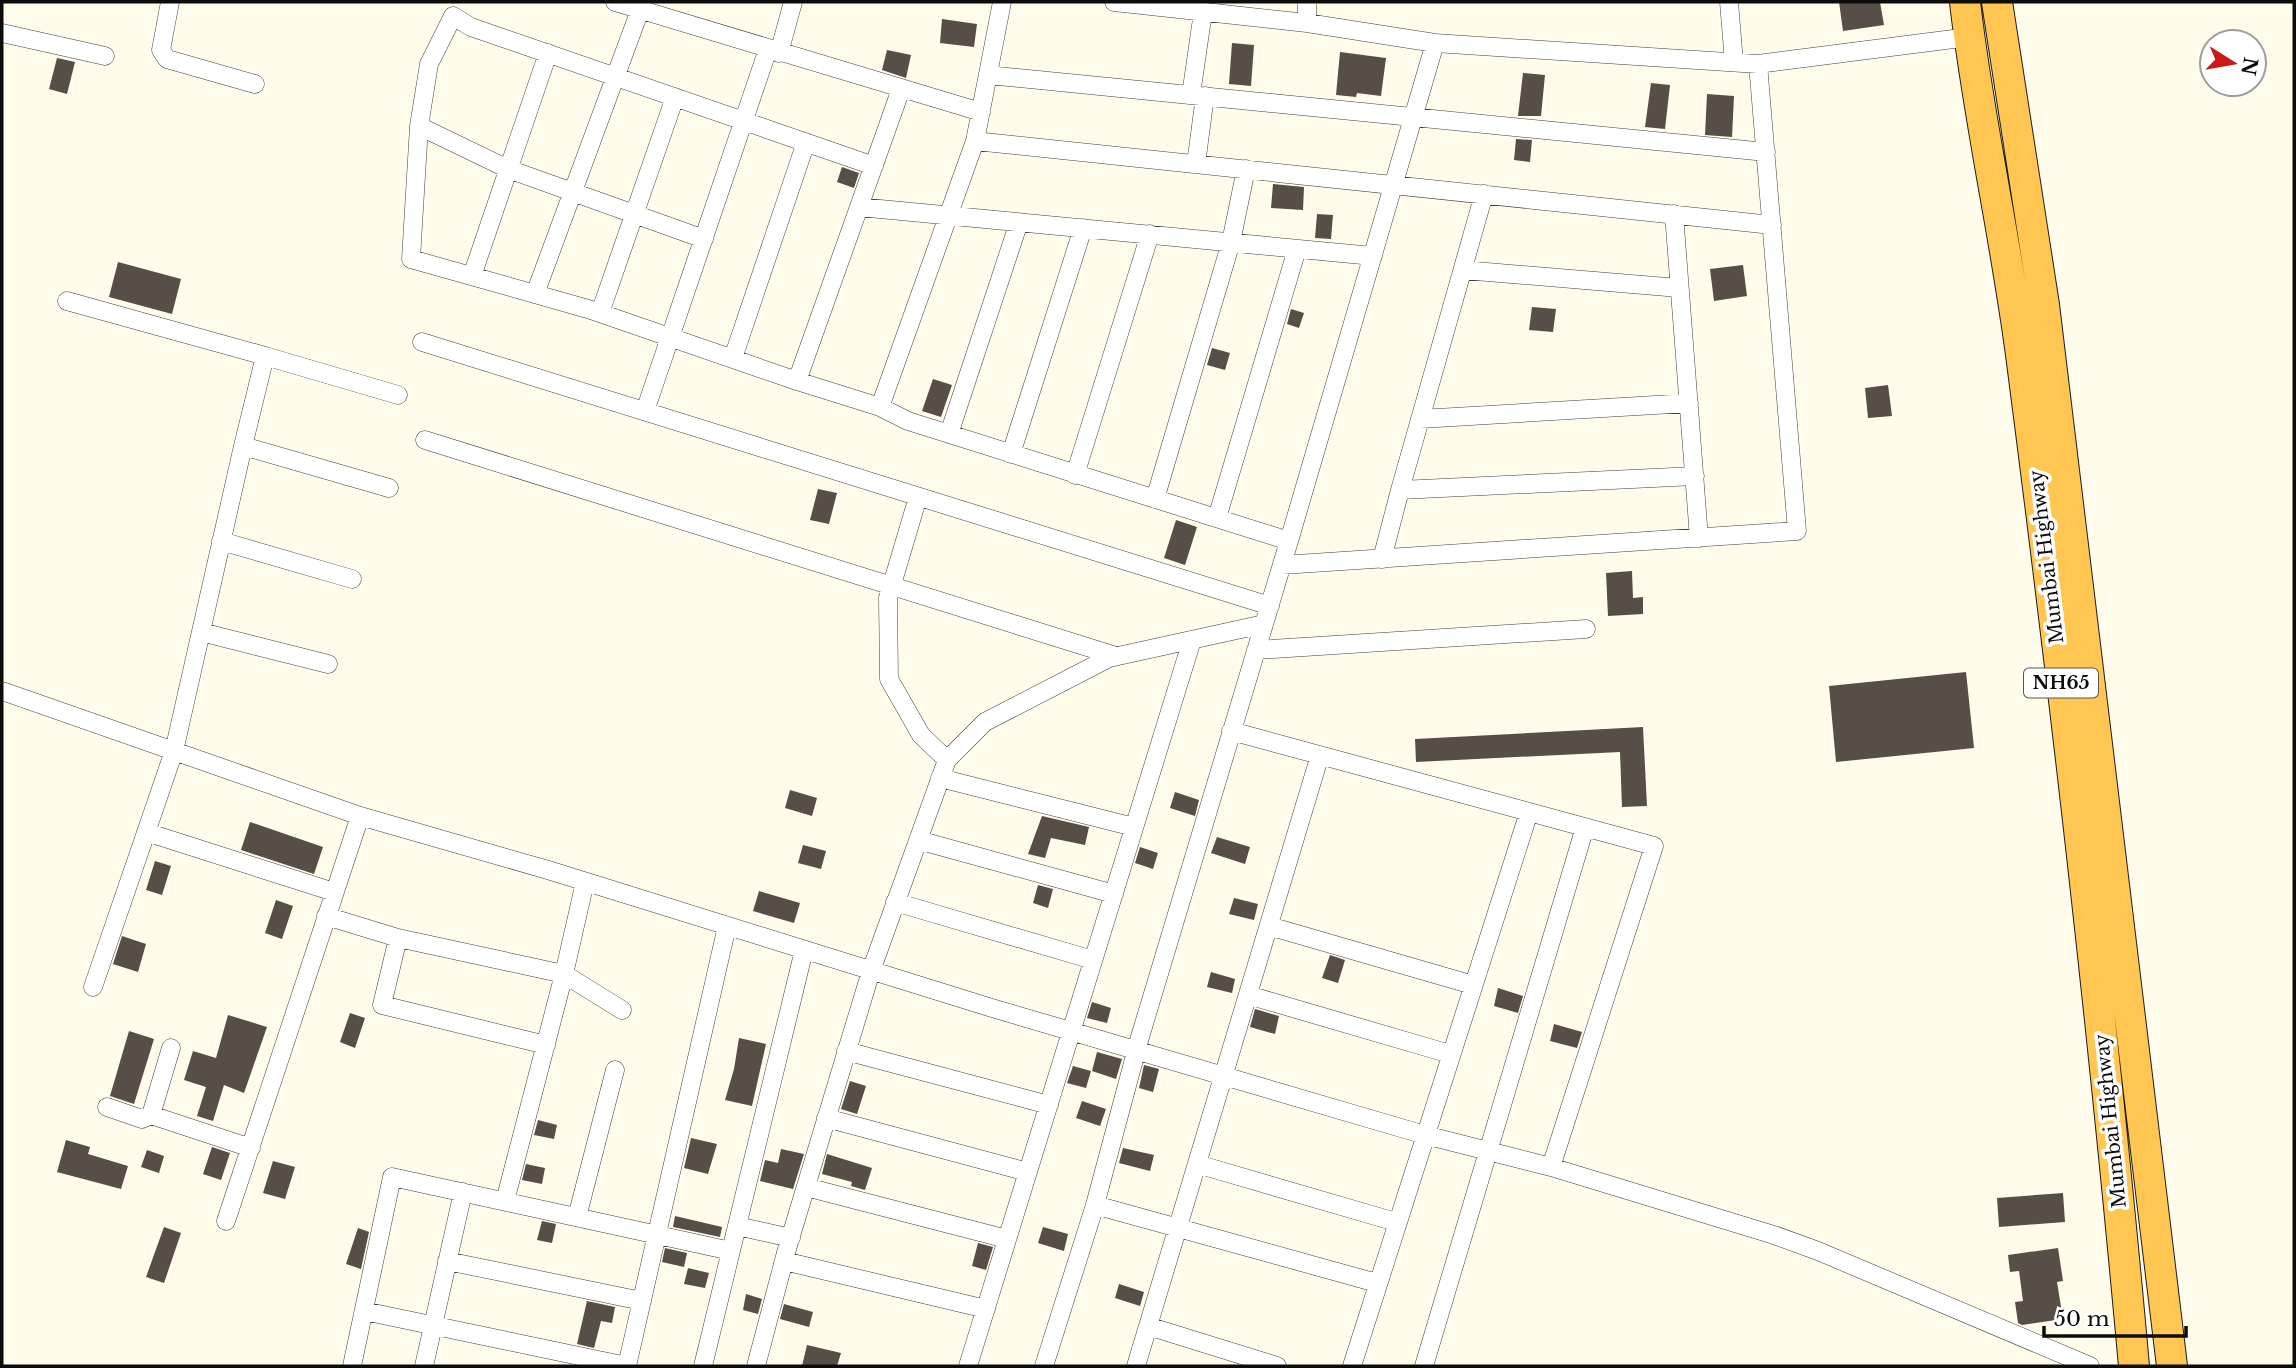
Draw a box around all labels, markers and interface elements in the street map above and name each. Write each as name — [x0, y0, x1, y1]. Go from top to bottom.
north arrow — [2198, 28, 2268, 98]
text: N — [2236, 55, 2262, 77]
street label: Mumbai Highway — [2024, 469, 2069, 645]
road number: NH65 — [2024, 668, 2098, 698]
street label: Mumbai Highway — [2090, 1033, 2131, 1209]
scale bar — [2044, 1294, 2186, 1338]
text: 50 m — [2054, 1306, 2110, 1332]

